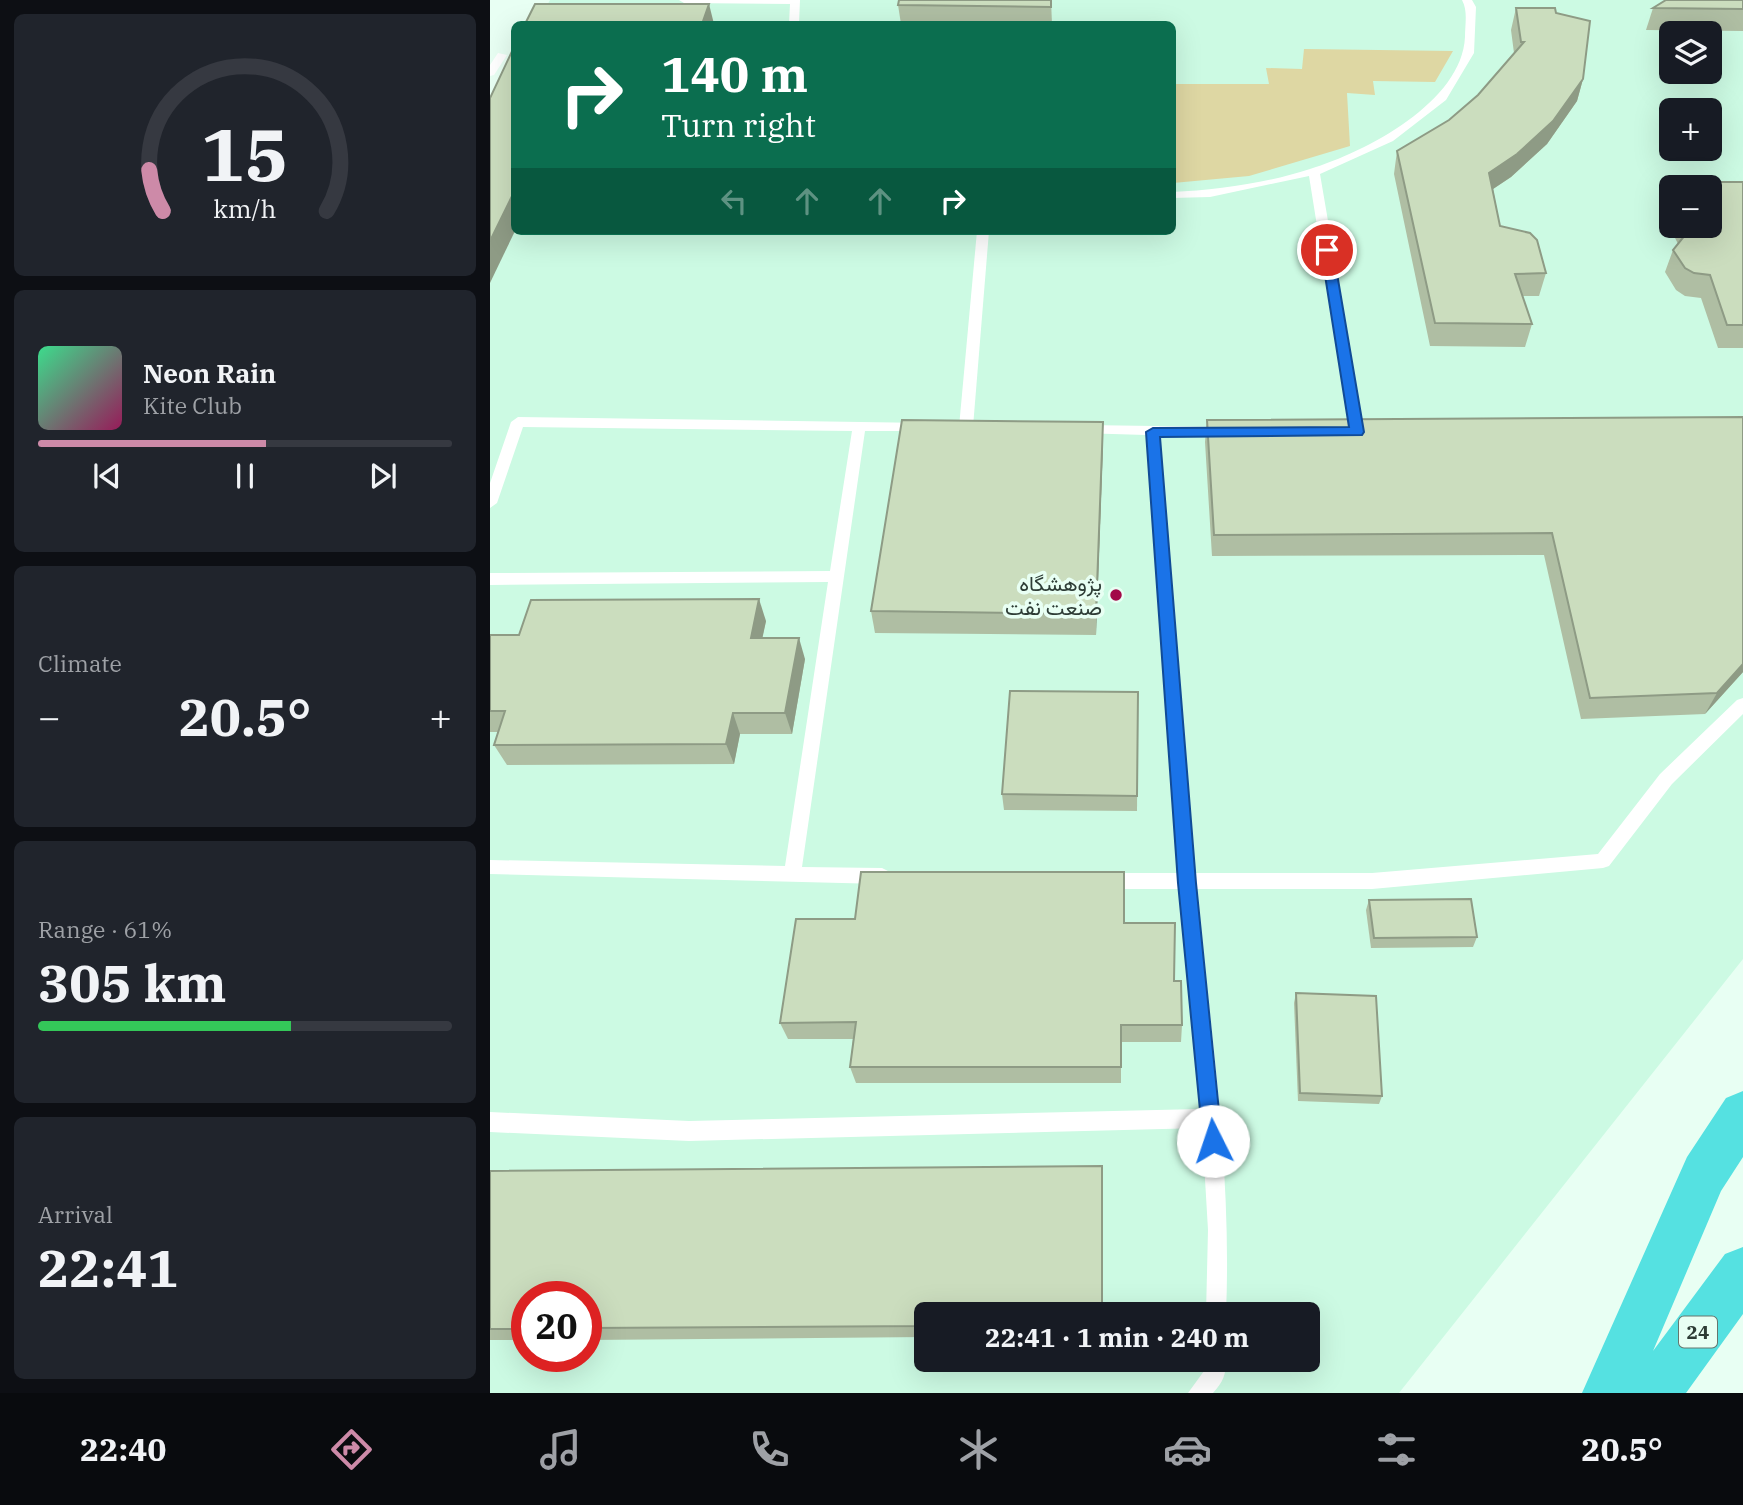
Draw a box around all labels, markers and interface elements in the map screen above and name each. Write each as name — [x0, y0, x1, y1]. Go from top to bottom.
map controls — [1659, 21, 1722, 238]
button: layers — [1659, 21, 1722, 84]
text: 140 m — [661, 42, 808, 105]
icon: right — [546, 49, 637, 140]
button: + — [1659, 98, 1722, 161]
text: Turn right — [661, 104, 816, 146]
text: 15 — [201, 106, 289, 201]
button: − — [1659, 175, 1722, 238]
icon: left — [715, 182, 753, 220]
icon: ahead — [788, 182, 826, 220]
icon: ahead — [861, 182, 899, 220]
icon: right — [934, 182, 972, 220]
text: km/h — [213, 192, 277, 225]
pin — [1297, 220, 1357, 280]
icon: arrive — [1308, 231, 1346, 269]
text: Neon Rain — [143, 356, 276, 390]
text: Kite Club — [143, 390, 242, 420]
icon: previous — [88, 457, 126, 495]
icon: pause — [226, 457, 264, 495]
icon: next — [364, 457, 402, 495]
place label: پژوهشگاه صنعت نفت — [1005, 569, 1102, 621]
marker: پژوهشگاه صنعت نفت — [1108, 587, 1124, 603]
text: Climate — [38, 648, 122, 678]
text: 20.5° — [179, 683, 311, 750]
text: − — [38, 692, 61, 741]
text: + — [429, 692, 452, 741]
text: Range · 61% — [38, 914, 172, 944]
text: 305 km — [38, 949, 227, 1016]
position arrow — [1176, 1104, 1250, 1178]
text: Arrival — [38, 1199, 113, 1229]
text: 22:41 — [38, 1234, 179, 1301]
speed limit sign: 20 — [511, 1281, 602, 1372]
road number: 24 — [1679, 1316, 1717, 1348]
text: 22:41 · 1 min · 240 m — [985, 1320, 1249, 1354]
icon: directions — [327, 1425, 376, 1474]
icon: music — [536, 1425, 585, 1474]
icon: phone — [745, 1425, 794, 1474]
icon: climate — [954, 1425, 1003, 1474]
icon: car — [1163, 1425, 1212, 1474]
icon: filters — [1372, 1425, 1421, 1474]
text: 22:40 — [80, 1428, 167, 1470]
text: 20.5° — [1581, 1428, 1663, 1470]

